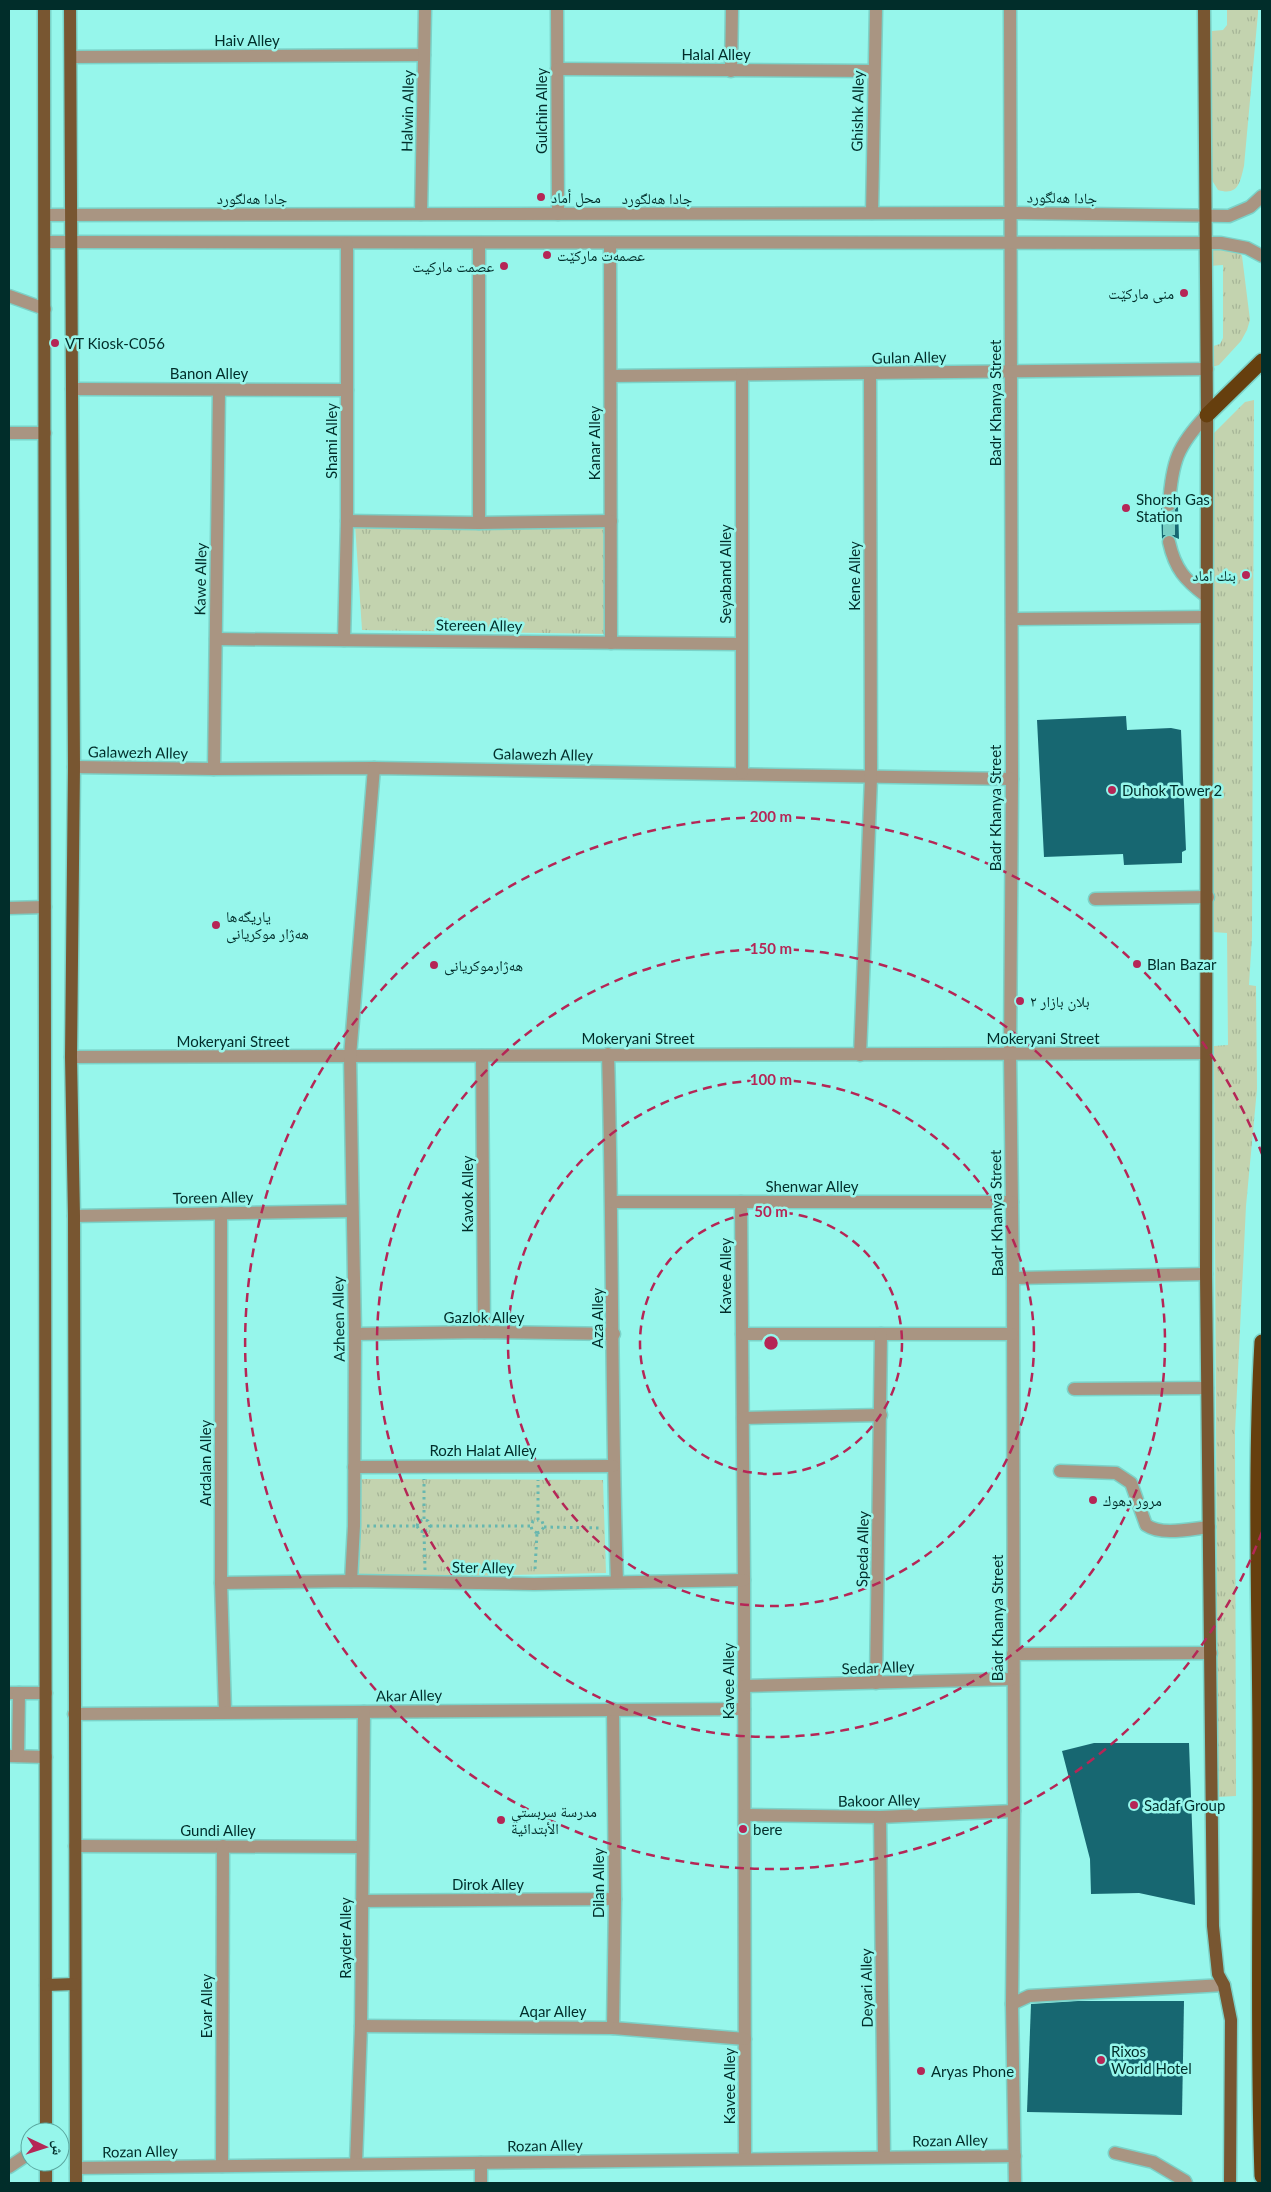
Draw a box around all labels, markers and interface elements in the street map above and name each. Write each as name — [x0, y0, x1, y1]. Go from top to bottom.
street label: Haiv Alley — [214, 31, 280, 49]
street label: Halal Alley — [681, 45, 751, 63]
street label: Gulchin Alley — [532, 68, 550, 154]
street label: Halwin Alley — [397, 70, 417, 152]
street label: Ghishk Alley — [847, 70, 867, 152]
street label: جادا هەلگورد — [1027, 187, 1098, 208]
place label: محل أماد — [551, 188, 601, 208]
street label: جادا هەلگورد — [217, 189, 288, 208]
street label: جادا هەلگورد — [622, 189, 693, 208]
marker: محل أماد — [535, 191, 547, 203]
place label: عصمه‌ت ماركێت — [557, 246, 645, 265]
marker: عصمه‌ت ماركێت — [541, 249, 553, 261]
place label: عصمت ماركيت — [412, 257, 494, 276]
marker: عصمت ماركيت — [498, 260, 510, 272]
place label: منی مارکێت — [1108, 284, 1174, 304]
marker: منی مارکێت — [1178, 287, 1190, 299]
place label: VT Kiosk-C056 — [65, 334, 165, 352]
marker: VT Kiosk-C056 — [49, 337, 61, 349]
street label: Badr Khanya Street — [986, 339, 1004, 466]
street label: Gulan Alley — [872, 347, 947, 367]
street label: Banon Alley — [170, 364, 248, 382]
street label: Shami Alley — [322, 403, 340, 479]
street label: Kanar Alley — [585, 406, 603, 480]
place label: Shorsh Gas Station — [1136, 490, 1210, 525]
marker: Shorsh Gas Station — [1120, 502, 1132, 514]
street label: Seyaband Alley — [716, 524, 734, 624]
street label: Kene Alley — [845, 541, 863, 611]
street label: Kawe Alley — [190, 542, 210, 616]
place label: بنك اماد — [1192, 566, 1236, 584]
marker: بنك اماد — [1240, 569, 1252, 581]
street label: Stereen Alley — [436, 615, 523, 635]
street label: Galawezh Alley — [88, 742, 188, 762]
street label: Galawezh Alley — [493, 744, 593, 764]
street label: Badr Khanya Street — [986, 744, 1004, 871]
place label: Duhok Tower 2 — [1122, 781, 1222, 799]
marker: Duhok Tower 2 — [1106, 784, 1118, 796]
text: 200 m — [750, 807, 792, 825]
place label: یاریگەها هەژار موکریانی — [226, 907, 309, 944]
marker: یاریگەها هەژار موکریانی — [210, 919, 222, 931]
text: 150 m — [750, 939, 792, 957]
place label: Blan Bazar — [1147, 955, 1217, 973]
place label: ھەژارموکریانی — [444, 956, 523, 976]
marker: Blan Bazar — [1131, 958, 1143, 970]
marker: ھەژارموکریانی — [428, 959, 440, 971]
place label: بلان بازار ٢ — [1030, 992, 1090, 1012]
marker: بلان بازار ٢ — [1014, 995, 1026, 1007]
street label: Mokeryani Street — [581, 1029, 695, 1047]
street label: Mokeryani Street — [986, 1029, 1100, 1047]
street label: Mokeryani Street — [176, 1032, 290, 1050]
text: 100 m — [750, 1070, 792, 1088]
street label: Badr Khanya Street — [986, 1149, 1006, 1277]
street label: Kavok Alley — [458, 1155, 476, 1232]
street label: Shenwar Alley — [766, 1177, 859, 1195]
street label: Toreen Alley — [172, 1187, 254, 1207]
text: 50 m — [754, 1202, 788, 1220]
street label: Kavee Alley — [716, 1237, 734, 1314]
street label: Azheen Alley — [328, 1276, 348, 1362]
street label: Aza Alley — [588, 1288, 606, 1348]
street label: Gazlok Alley — [444, 1308, 525, 1326]
centre of rings — [762, 1334, 780, 1352]
street label: Ardalan Alley — [196, 1419, 214, 1506]
street label: Rozh Halat Alley — [429, 1441, 537, 1459]
place label: مرور دهوك — [1103, 1491, 1162, 1510]
marker: مرور دهوك — [1087, 1494, 1099, 1506]
street label: Speda Alley — [852, 1511, 872, 1587]
street label: Badr Khanya Street — [988, 1554, 1006, 1681]
street label: Ster Alley — [452, 1557, 515, 1577]
street label: Kavee Alley — [719, 1642, 737, 1719]
street label: Sedar Alley — [841, 1657, 915, 1677]
street label: Akar Alley — [376, 1685, 443, 1705]
street label: Bakoor Alley — [838, 1790, 921, 1810]
place label: Sadaf Group — [1144, 1796, 1225, 1814]
marker: Sadaf Group — [1128, 1799, 1140, 1811]
place label: مدرسة سربستي الأبتدائية — [511, 1802, 597, 1837]
marker: مدرسة سربستي الأبتدائية — [495, 1814, 507, 1826]
place label: bere — [753, 1820, 782, 1838]
street label: Gundi Alley — [180, 1821, 256, 1839]
marker: bere — [737, 1823, 749, 1835]
street label: Dilan Alley — [589, 1848, 607, 1918]
street label: Dirok Alley — [452, 1875, 524, 1893]
street label: Rayder Alley — [336, 1897, 354, 1979]
street label: Deyari Alley — [856, 1948, 876, 2028]
street label: Evar Alley — [197, 1973, 215, 2038]
street label: Aqar Alley — [520, 2002, 587, 2020]
place label: Rixos World Hotel — [1111, 2042, 1192, 2077]
street label: Kavee Alley — [720, 2047, 738, 2124]
marker: Rixos World Hotel — [1095, 2054, 1107, 2066]
place label: Aryas Phone — [931, 2062, 1014, 2080]
marker: Aryas Phone — [915, 2065, 927, 2077]
north arrow — [20, 2122, 70, 2172]
street label: Rozan Alley — [912, 2130, 988, 2150]
street label: Rozan Alley — [507, 2135, 583, 2155]
text: ش — [48, 2140, 67, 2156]
street label: Rozan Alley — [102, 2141, 178, 2161]

